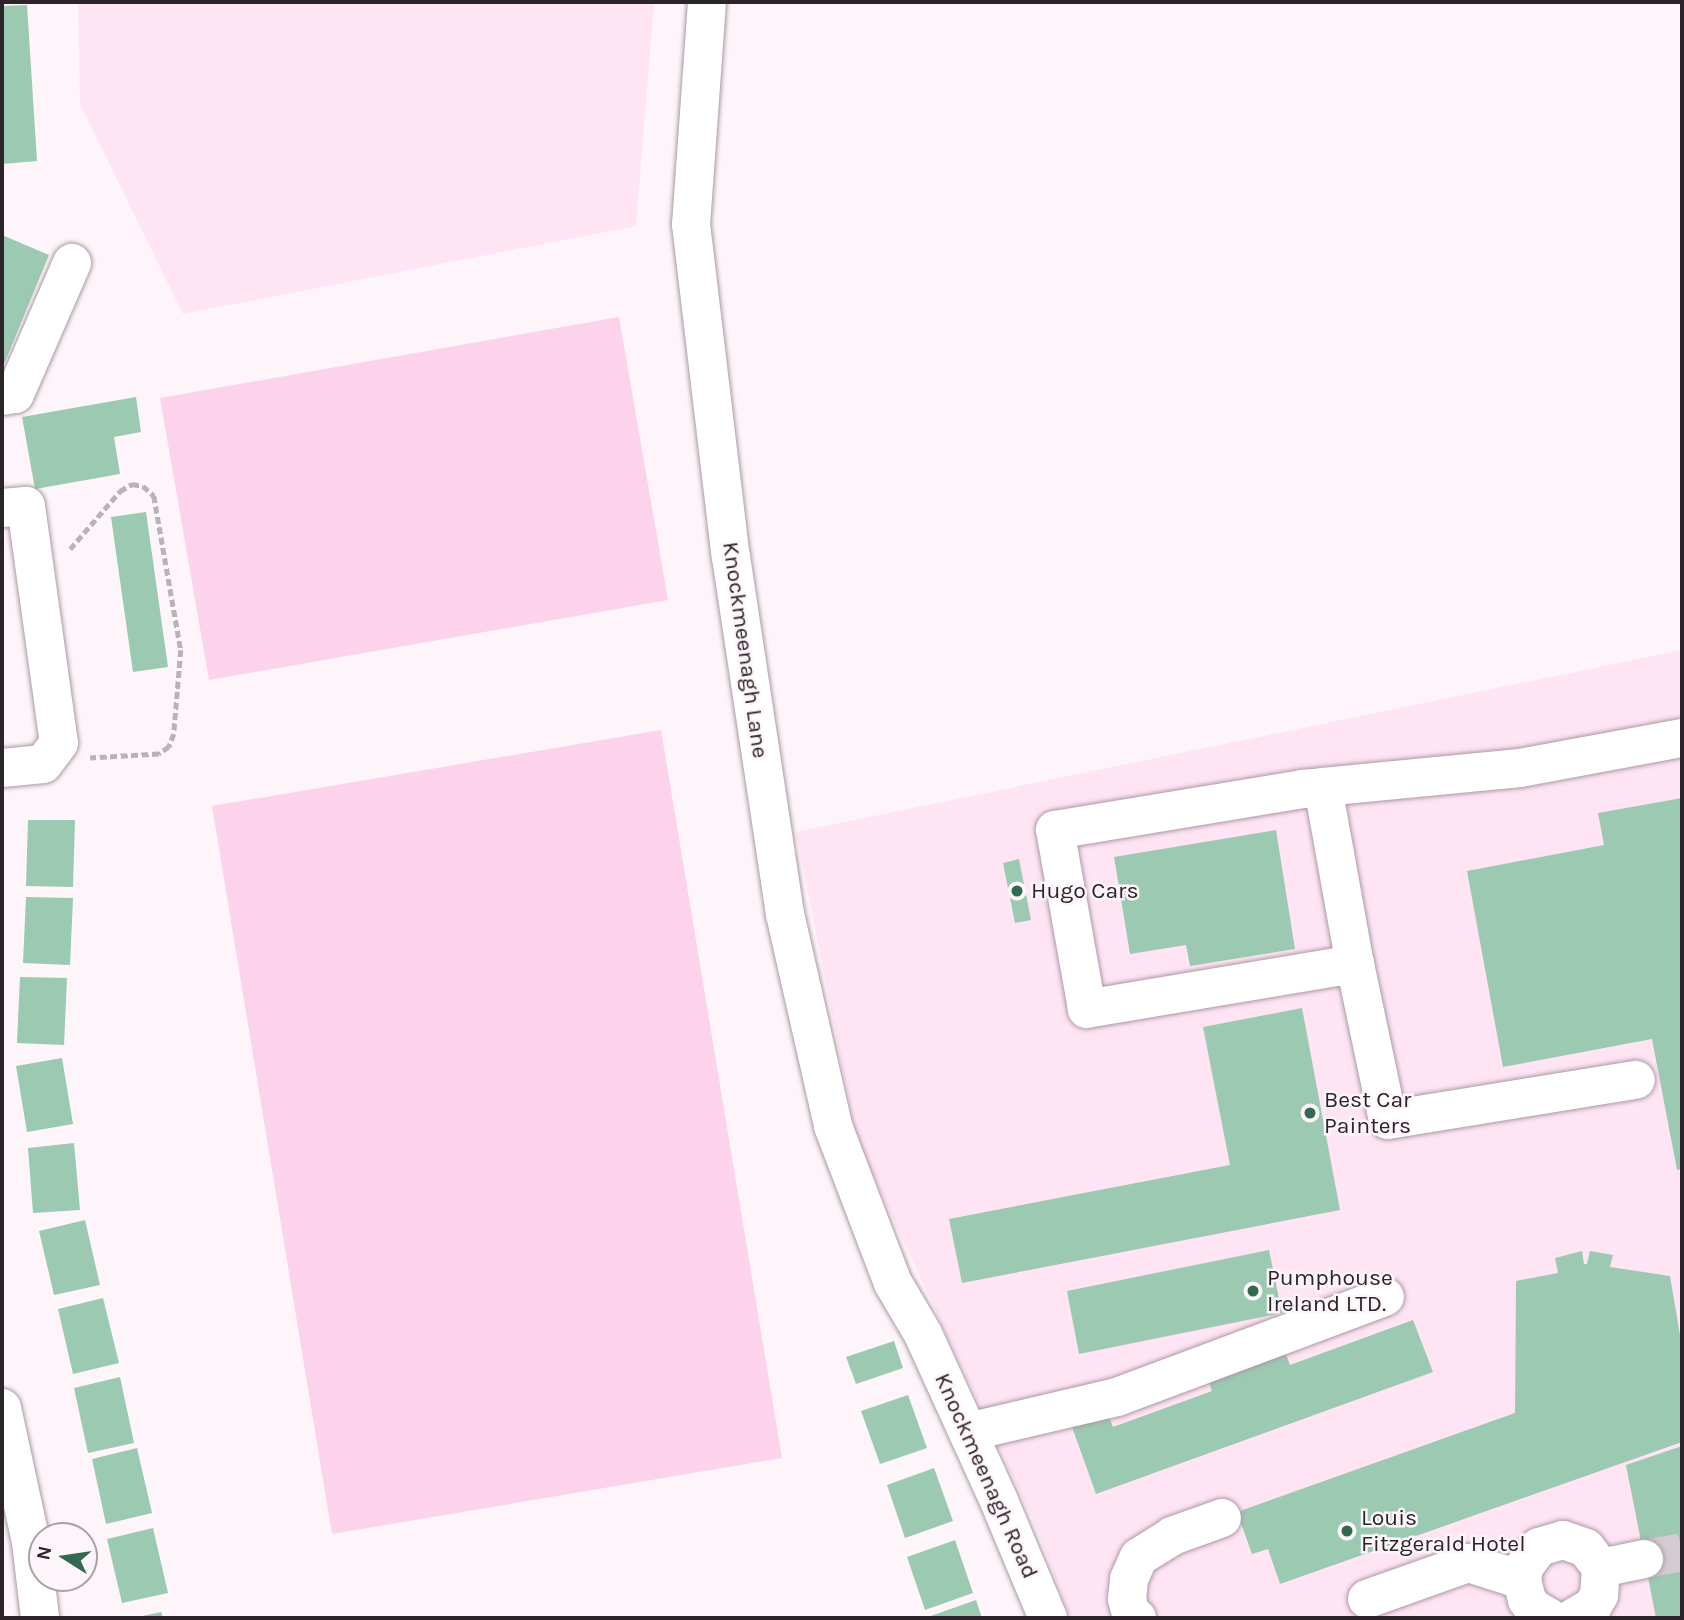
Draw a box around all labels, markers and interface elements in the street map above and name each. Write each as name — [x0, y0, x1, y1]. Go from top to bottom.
street label: Knockmeenagh Lane — [716, 540, 774, 760]
place label: Hugo Cars — [1031, 877, 1138, 905]
marker: Hugo Cars — [1009, 883, 1025, 899]
place label: Best Car Painters — [1324, 1086, 1411, 1140]
marker: Best Car Painters — [1302, 1105, 1318, 1121]
place label: Pumphouse Ireland LTD. — [1267, 1264, 1393, 1318]
marker: Pumphouse Ireland LTD. — [1245, 1283, 1261, 1299]
street label: Knockmeenagh Road — [928, 1369, 1044, 1583]
place label: Louis Fitzgerald Hotel — [1361, 1504, 1526, 1558]
north arrow — [28, 1522, 98, 1592]
marker: Louis Fitzgerald Hotel — [1339, 1523, 1355, 1539]
text: N — [32, 1544, 57, 1562]

